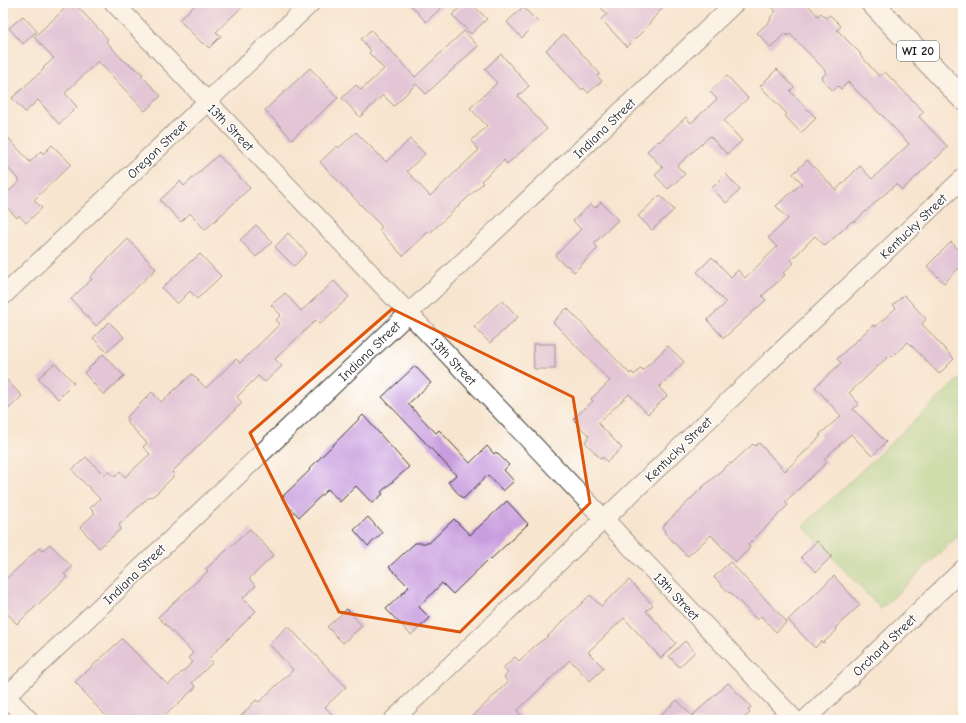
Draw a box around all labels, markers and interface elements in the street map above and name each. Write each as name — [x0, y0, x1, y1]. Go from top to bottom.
road number: WI 20 — [897, 41, 939, 61]
street label: Indiana Street — [570, 94, 639, 161]
street label: 13th Street — [205, 101, 258, 155]
street label: Oregon Street — [124, 116, 191, 182]
street label: Kentucky Street — [877, 190, 951, 262]
street label: Indiana Street — [335, 317, 404, 384]
street label: 13th Street — [428, 335, 480, 389]
street label: Kentucky Street — [642, 413, 716, 485]
street label: Indiana Street — [100, 540, 169, 607]
street label: 13th Street — [651, 570, 703, 624]
street label: Orchard Street — [850, 611, 920, 679]

